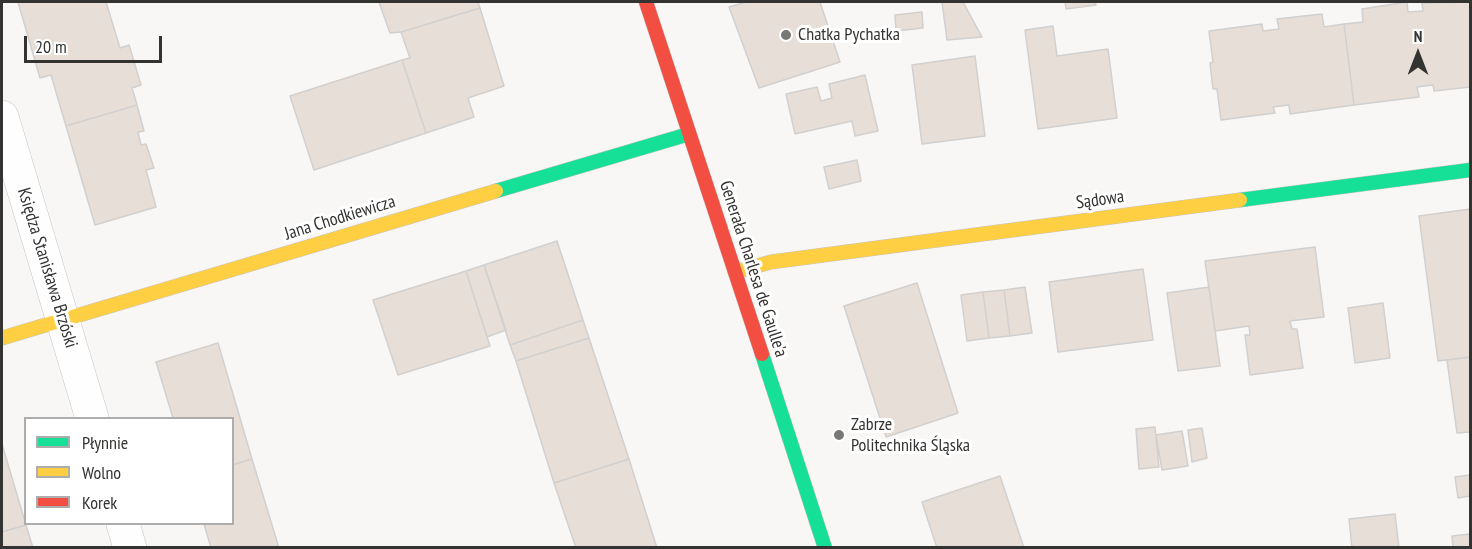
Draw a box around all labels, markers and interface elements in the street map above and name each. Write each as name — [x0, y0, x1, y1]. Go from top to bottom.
scale bar — [27, 24, 165, 62]
place label: Chatka Pychatka — [798, 24, 900, 46]
north arrow — [1388, 24, 1448, 84]
text: N — [1414, 26, 1422, 46]
marker: Chatka Pychatka — [779, 28, 793, 42]
text: 20 m — [35, 35, 67, 58]
street label: Generała Charlesa de Gaulle'a — [714, 178, 792, 360]
street label: Księdza Stanisława Brzóski — [12, 185, 82, 351]
street label: Sądowa — [1075, 186, 1125, 214]
street label: Jana Chodkiewicza — [282, 191, 398, 245]
place label: Zabrze Politechnika Śląska — [851, 414, 970, 456]
legend — [24, 417, 234, 525]
marker: Zabrze Politechnika Śląska — [832, 428, 846, 442]
text: Płynnie — [82, 431, 128, 454]
text: Wolno — [82, 461, 121, 484]
text: Korek — [82, 491, 117, 514]

